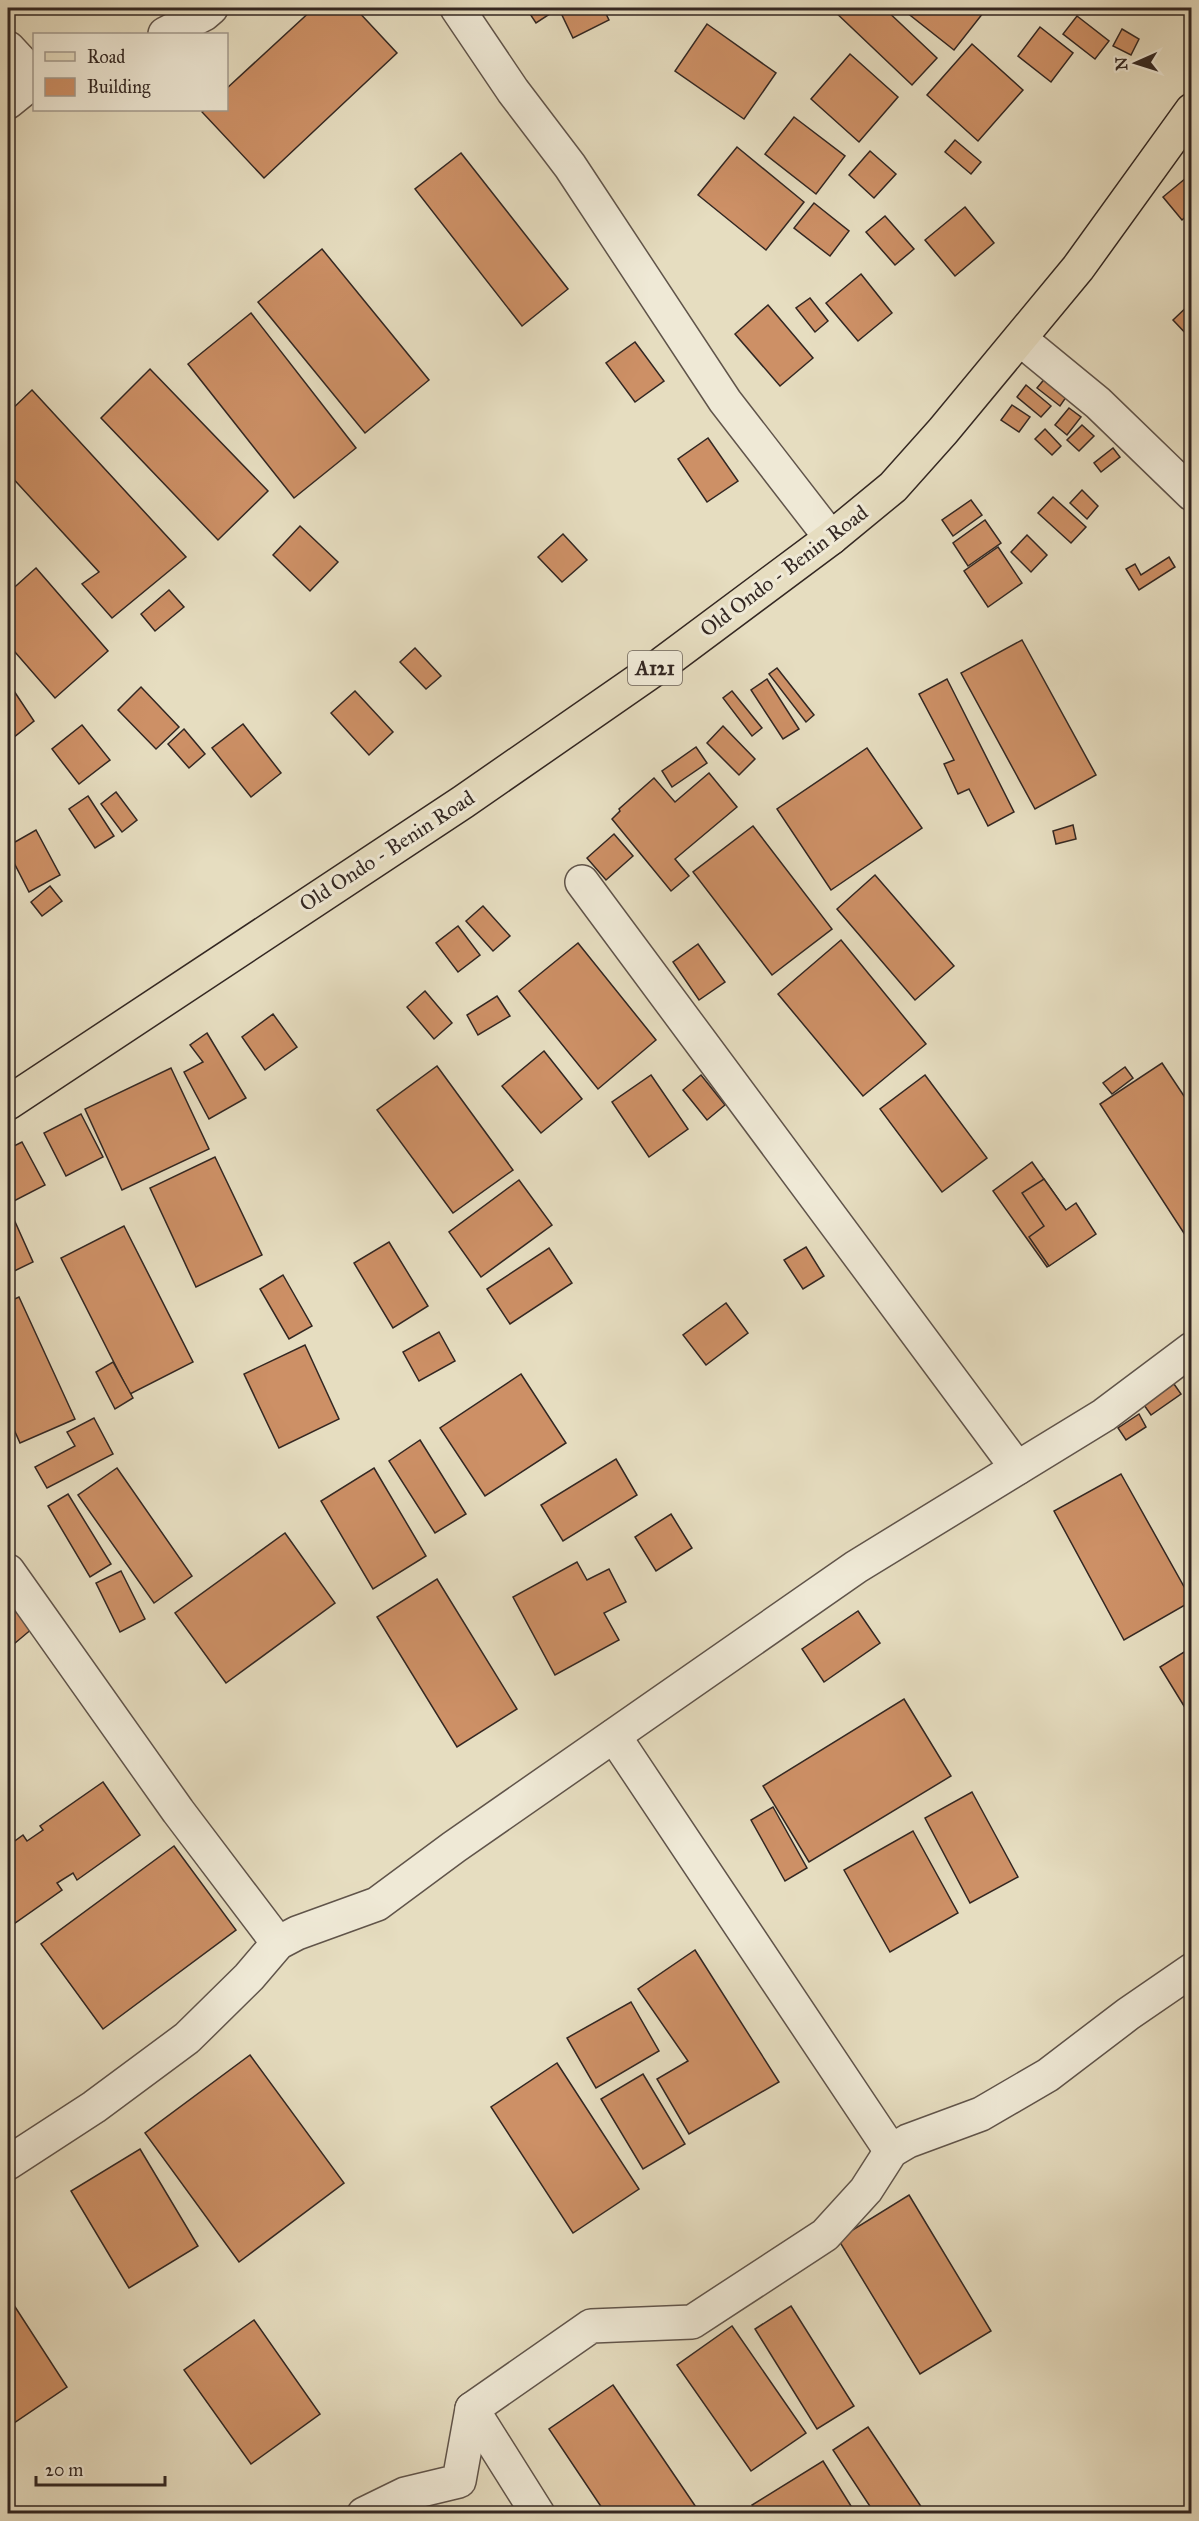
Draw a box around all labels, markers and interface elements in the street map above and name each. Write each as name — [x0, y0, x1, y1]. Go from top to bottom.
legend — [33, 33, 228, 111]
north arrow — [1106, 33, 1166, 93]
text: Road — [87, 46, 125, 68]
text: N — [1112, 56, 1131, 71]
text: Building — [87, 76, 151, 99]
street label: Old Ondo - Benin Road — [695, 499, 873, 643]
road number: A121 — [628, 651, 682, 685]
street label: Old Ondo - Benin Road — [295, 784, 480, 917]
scale bar — [36, 2449, 165, 2487]
text: 20 m — [45, 2459, 83, 2481]

